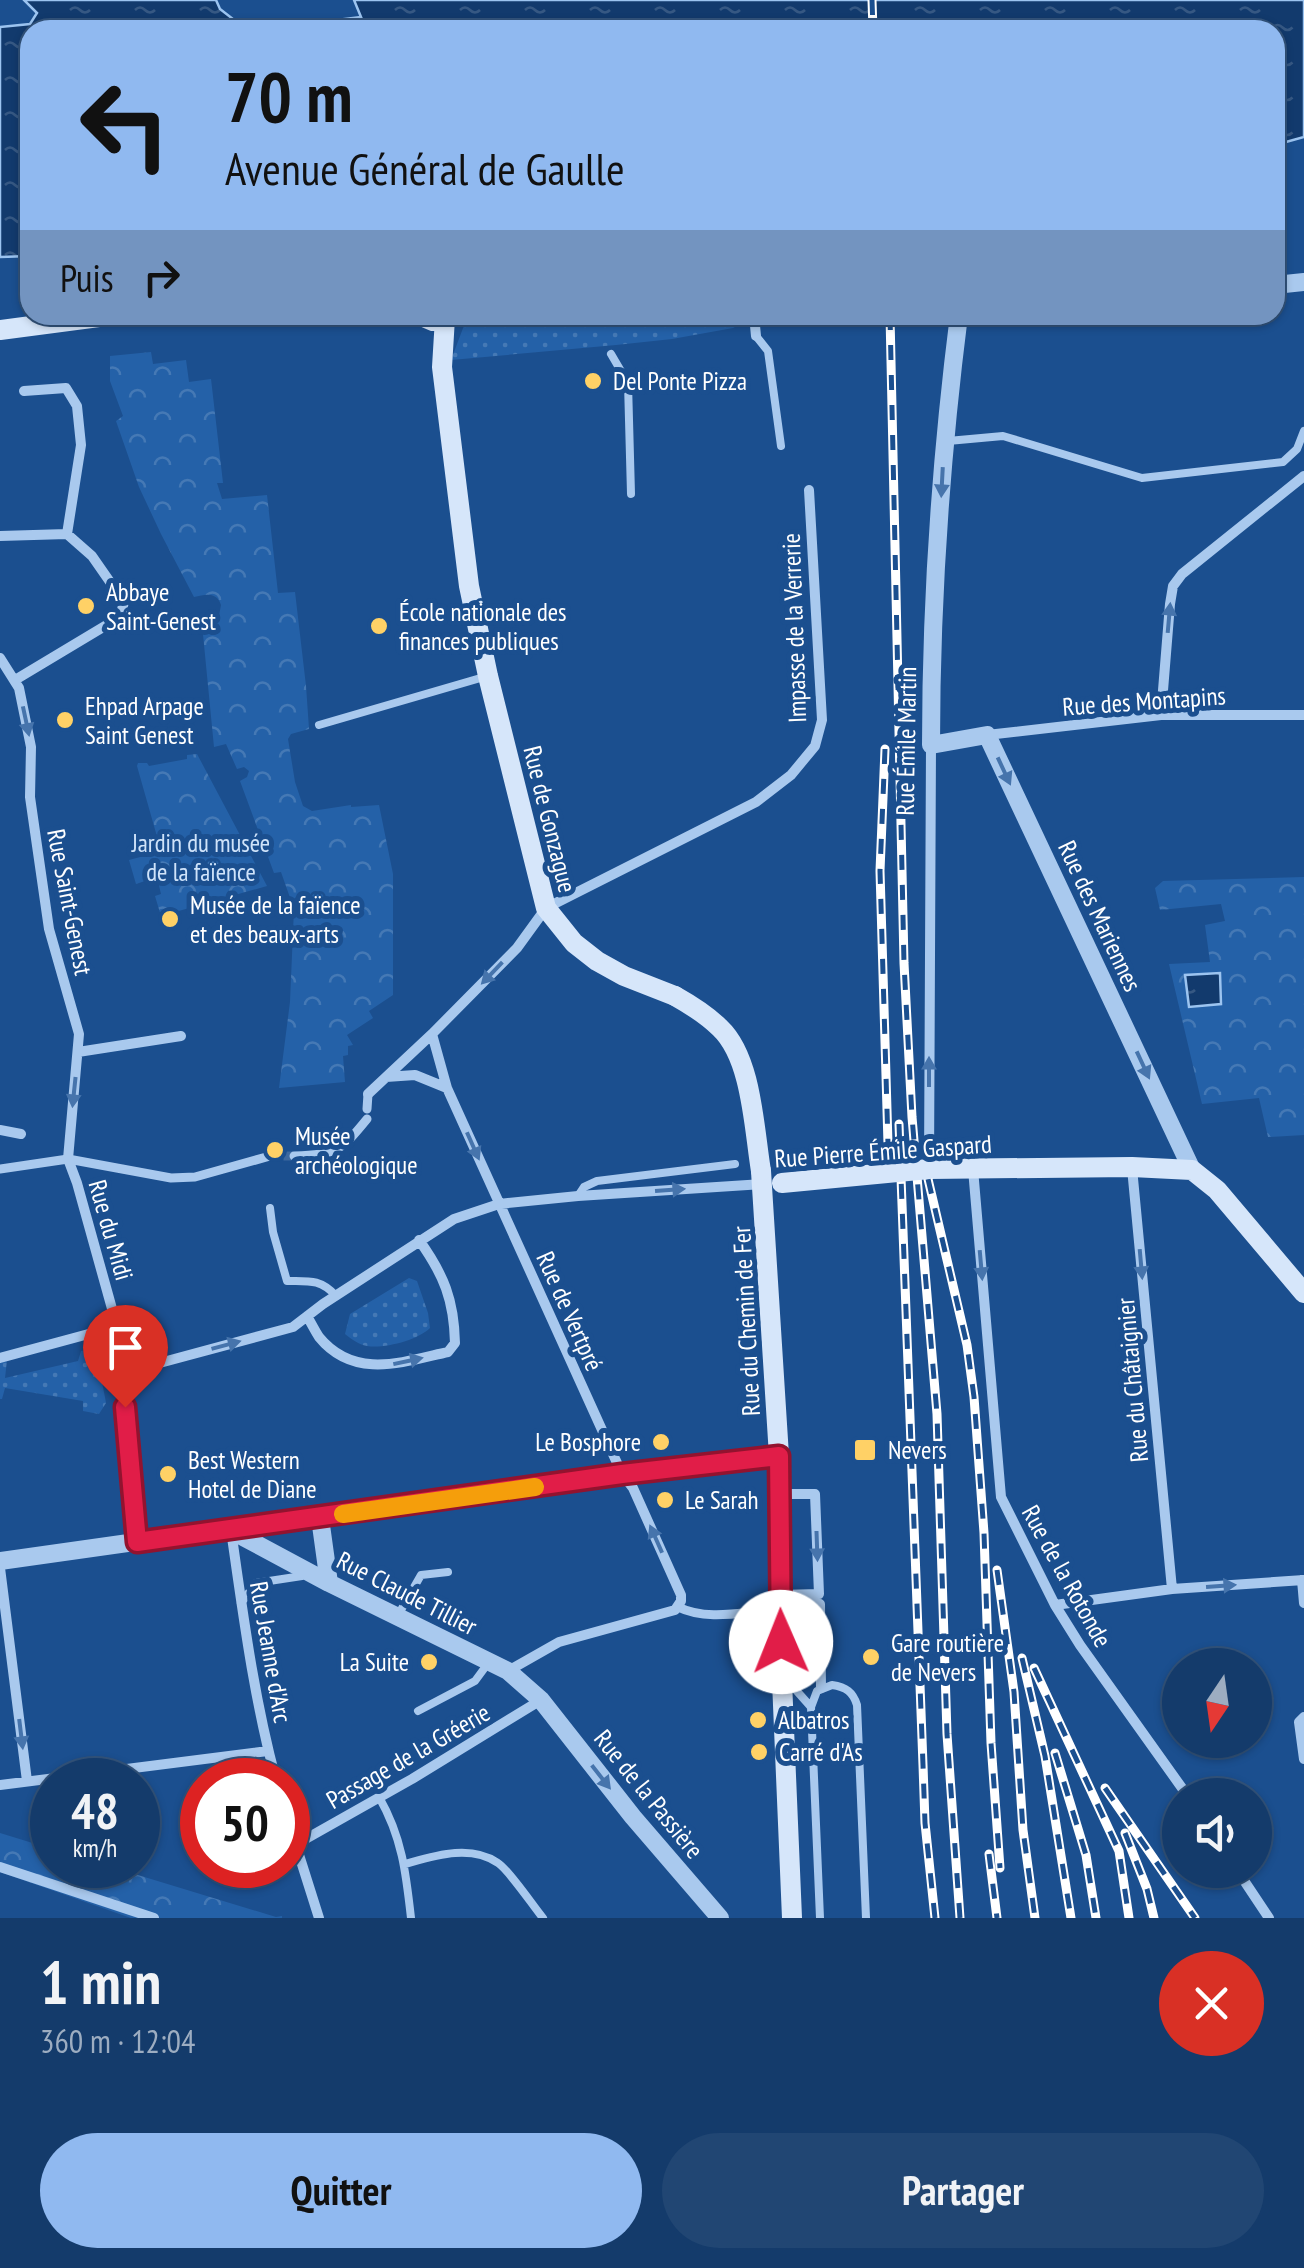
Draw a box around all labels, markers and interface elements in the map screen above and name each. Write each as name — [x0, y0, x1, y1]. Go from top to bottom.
text: 70 m — [225, 51, 353, 141]
icon: left — [60, 60, 190, 190]
text: Avenue Général de Gaulle — [225, 139, 625, 197]
icon: right — [134, 250, 189, 305]
text: Puis — [60, 253, 114, 302]
place label: Del Ponte Pizza — [613, 365, 747, 397]
marker: Del Ponte Pizza — [582, 370, 604, 392]
one-way arrow — [934, 466, 950, 498]
street label: Impasse de la Verrerie — [775, 533, 813, 723]
place label: Abbaye Saint-Genest — [106, 576, 216, 637]
marker: Abbaye Saint-Genest — [75, 595, 97, 617]
place label: École nationale des finances publiques — [399, 596, 567, 657]
one-way arrow — [1161, 602, 1177, 634]
marker: École nationale des finances publiques — [368, 615, 390, 637]
street label: Rue Émile Martin — [889, 666, 923, 816]
street label: Rue des Montapins — [1061, 679, 1227, 723]
place label: Ehpad Arpage Saint Genest — [85, 690, 204, 751]
one-way arrow — [18, 706, 34, 737]
marker: Ehpad Arpage Saint Genest — [54, 709, 76, 731]
street label: Rue de Gonzague — [516, 742, 584, 896]
one-way arrow — [996, 757, 1013, 786]
street label: Rue Saint-Genest — [40, 826, 100, 978]
park label: Jardin du musée de la faïence — [131, 827, 270, 888]
street label: Rue des Mariennes — [1051, 836, 1149, 996]
place label: Musée de la faïence et des beaux-arts — [190, 889, 361, 950]
marker: Musée de la faïence et des beaux-arts — [159, 908, 181, 930]
one-way arrow — [480, 961, 504, 985]
one-way arrow — [1134, 1051, 1151, 1080]
one-way arrow — [921, 1055, 937, 1087]
one-way arrow — [66, 1076, 82, 1108]
place label: Musée archéologique — [295, 1120, 418, 1181]
street label: Rue Pierre Émile Gaspard — [773, 1127, 993, 1175]
one-way arrow — [465, 1131, 481, 1161]
marker: Musée archéologique — [264, 1139, 286, 1161]
street label: Rue du Midi — [81, 1176, 141, 1284]
one-way arrow — [655, 1182, 687, 1198]
street label: Rue du Chemin de Fer — [725, 1225, 767, 1417]
street label: Rue de Vertpré — [529, 1246, 611, 1376]
one-way arrow — [1134, 1248, 1150, 1280]
one-way arrow — [974, 1249, 990, 1281]
street label: Rue du Châtaignier — [1109, 1296, 1155, 1463]
pin — [83, 1305, 168, 1408]
icon: arrive — [98, 1320, 153, 1375]
one-way arrow — [211, 1337, 242, 1353]
one-way arrow — [392, 1353, 423, 1368]
place label: Le Bosphore — [535, 1426, 641, 1458]
marker: Le Bosphore — [650, 1431, 672, 1453]
place label: Nevers — [888, 1434, 947, 1466]
marker: Nevers — [852, 1437, 878, 1463]
place label: Best Western Hotel de Diane — [188, 1444, 317, 1505]
marker: Best Western Hotel de Diane — [157, 1463, 179, 1485]
place label: Le Sarah — [685, 1484, 758, 1516]
marker: Le Sarah — [654, 1489, 676, 1511]
street label: Rue de la Rotonde — [1015, 1499, 1119, 1653]
one-way arrow — [648, 1524, 664, 1554]
one-way arrow — [810, 1531, 826, 1562]
street label: Rue Claude Tillier — [331, 1544, 483, 1642]
one-way arrow — [1206, 1578, 1238, 1594]
street label: Rue Jeanne d'Arc — [243, 1579, 299, 1725]
position arrow — [729, 1590, 833, 1694]
place label: Gare routière de Nevers — [891, 1627, 1004, 1688]
place label: La Suite — [340, 1646, 409, 1678]
marker: Gare routière de Nevers — [860, 1646, 882, 1668]
north arrow — [1162, 1648, 1272, 1758]
map controls — [1162, 1648, 1272, 1888]
marker: La Suite — [418, 1651, 440, 1673]
street label: Passage de la Gréerie — [320, 1696, 496, 1816]
place label: Albatros — [778, 1704, 849, 1736]
marker: Albatros — [747, 1709, 769, 1731]
one-way arrow — [13, 1718, 29, 1750]
street label: Rue de la Passière — [587, 1723, 711, 1865]
place label: Carré d'As — [779, 1736, 863, 1768]
marker: Carré d'As — [748, 1741, 770, 1763]
speed limit sign: 50 — [180, 1758, 310, 1888]
one-way arrow — [590, 1764, 611, 1790]
text: 48 — [71, 1778, 119, 1843]
button: sound — [1162, 1778, 1272, 1888]
text: km/h — [73, 1832, 117, 1864]
text: 1 min — [40, 1943, 161, 2021]
button: close — [1159, 1951, 1264, 2056]
text: 360 m · 12:04 — [40, 2020, 195, 2062]
button: Quitter — [40, 2133, 642, 2248]
button: Partager — [662, 2133, 1264, 2248]

